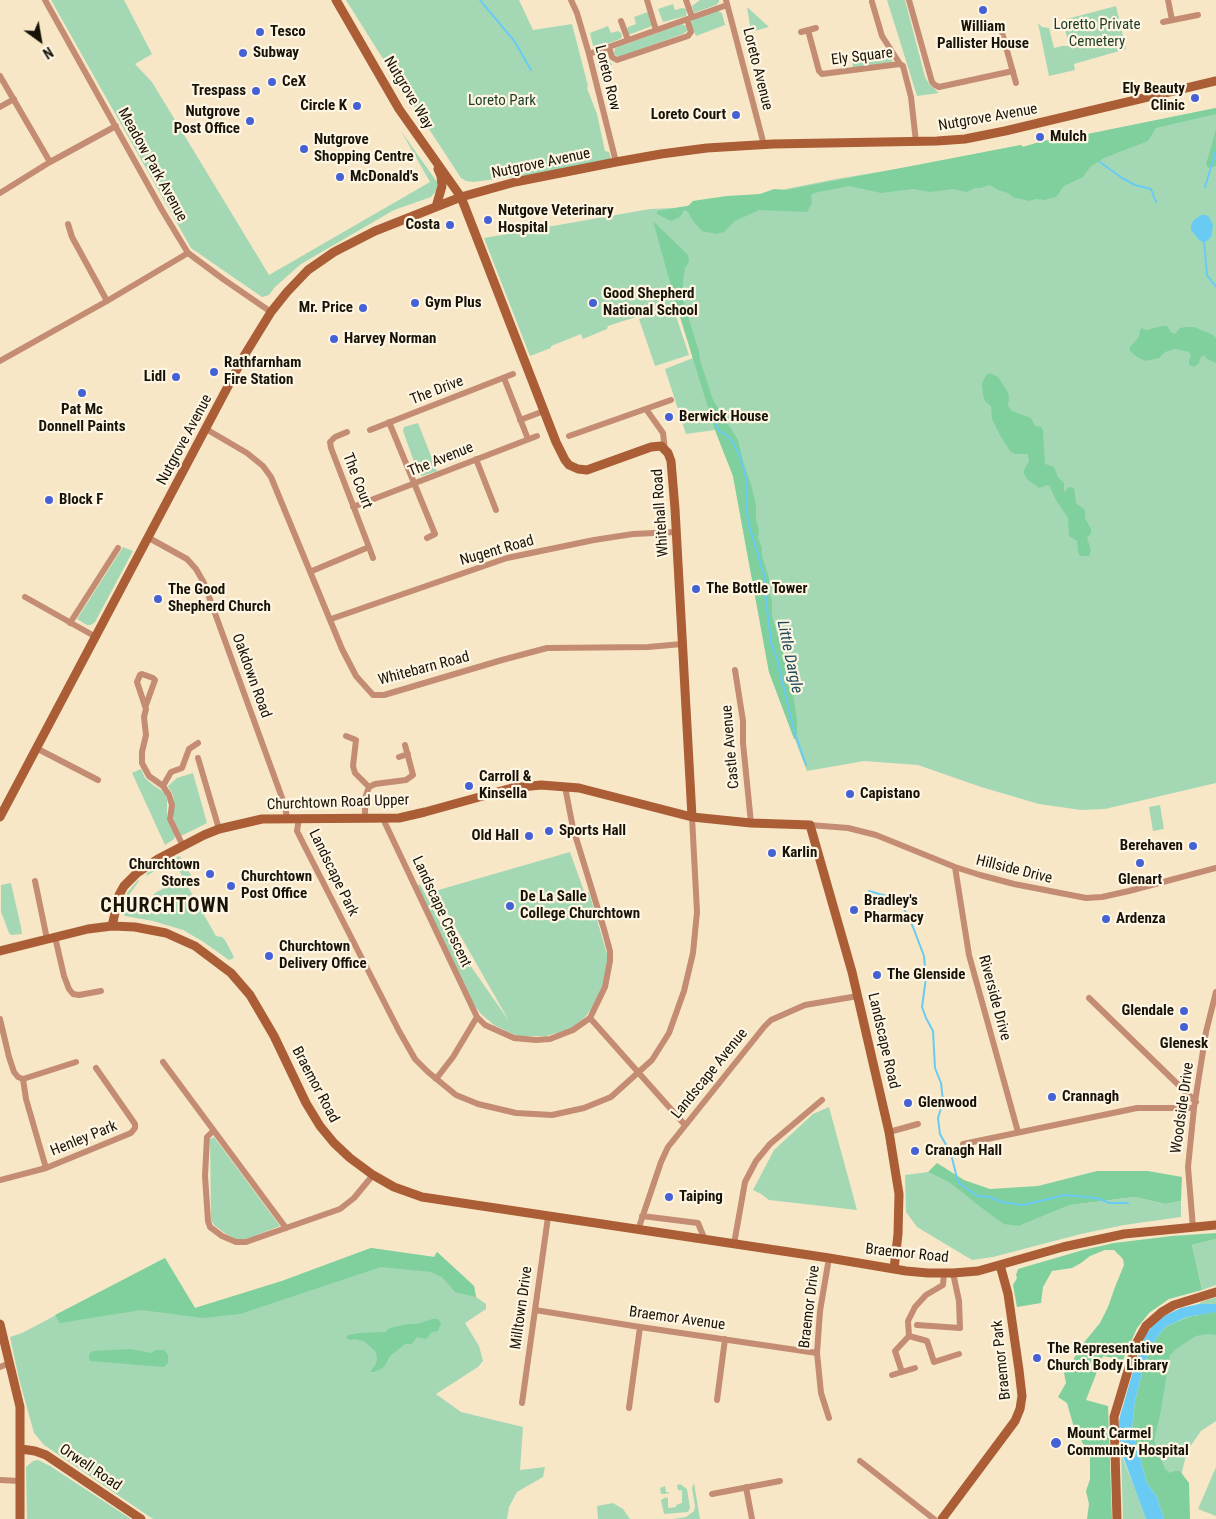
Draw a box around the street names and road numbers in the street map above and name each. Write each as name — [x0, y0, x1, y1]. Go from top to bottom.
street label: Loreto Avenue — [738, 26, 776, 112]
street label: Loreto Row — [590, 43, 624, 113]
street label: Ely Square — [830, 44, 894, 70]
street label: Nutgrove Way — [379, 53, 437, 133]
street label: Nutgrove Avenue — [937, 100, 1039, 136]
street label: Meadow Park Avenue — [113, 105, 191, 225]
street label: Nutgrove Avenue — [490, 145, 592, 183]
street label: The Drive — [408, 373, 466, 409]
street label: Nutgrove Avenue — [154, 392, 216, 488]
street label: The Avenue — [406, 439, 476, 481]
street label: The Court — [338, 451, 376, 511]
street label: Whitehall Road — [649, 468, 673, 558]
street label: Nugent Road — [458, 532, 536, 570]
street label: Oakdown Road — [227, 631, 275, 721]
street label: Whitebarn Road — [376, 648, 472, 690]
street label: Castle Avenue — [718, 704, 744, 790]
street label: Churchtown Road Upper — [267, 792, 409, 814]
street label: Landscape Park — [304, 827, 362, 919]
street label: Hillside Drive — [974, 852, 1054, 888]
street label: Landscape Crescent — [407, 854, 475, 970]
street label: Riverside Drive — [974, 953, 1014, 1043]
street label: Landscape Road — [863, 991, 903, 1091]
street label: Landscape Avenue — [668, 1025, 752, 1123]
street label: Braemor Road — [287, 1044, 343, 1126]
street label: Woodside Drive — [1168, 1061, 1198, 1155]
street label: Henley Park — [48, 1117, 120, 1161]
street label: Braemor Road — [864, 1241, 950, 1267]
street label: Braemor Drive — [796, 1264, 824, 1350]
street label: Milltown Drive — [507, 1265, 537, 1351]
street label: Braemor Avenue — [628, 1303, 726, 1335]
street label: Braemor Park — [989, 1319, 1015, 1401]
street label: Orwell Road — [56, 1441, 124, 1495]

